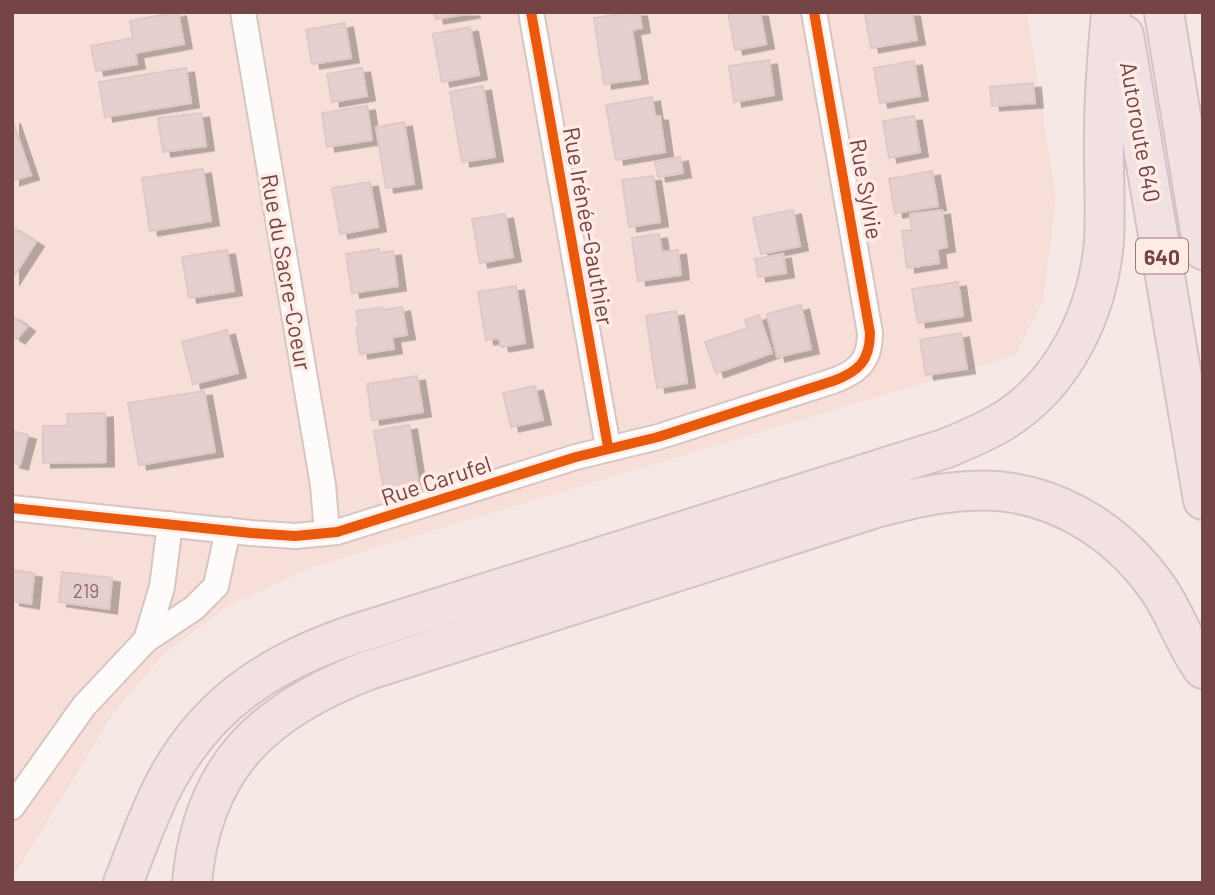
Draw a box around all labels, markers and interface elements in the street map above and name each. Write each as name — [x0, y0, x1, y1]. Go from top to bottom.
street label: Autoroute 640 — [1115, 59, 1167, 205]
street label: Rue Irénée-Gauthier — [558, 125, 620, 328]
street label: Rue Sylvie — [844, 137, 890, 241]
street label: Rue du Sacre-Coeur — [256, 172, 318, 373]
road number: 640 — [1136, 238, 1188, 274]
street label: Rue Carufel — [377, 449, 495, 511]
house number: 219 — [73, 579, 99, 602]

